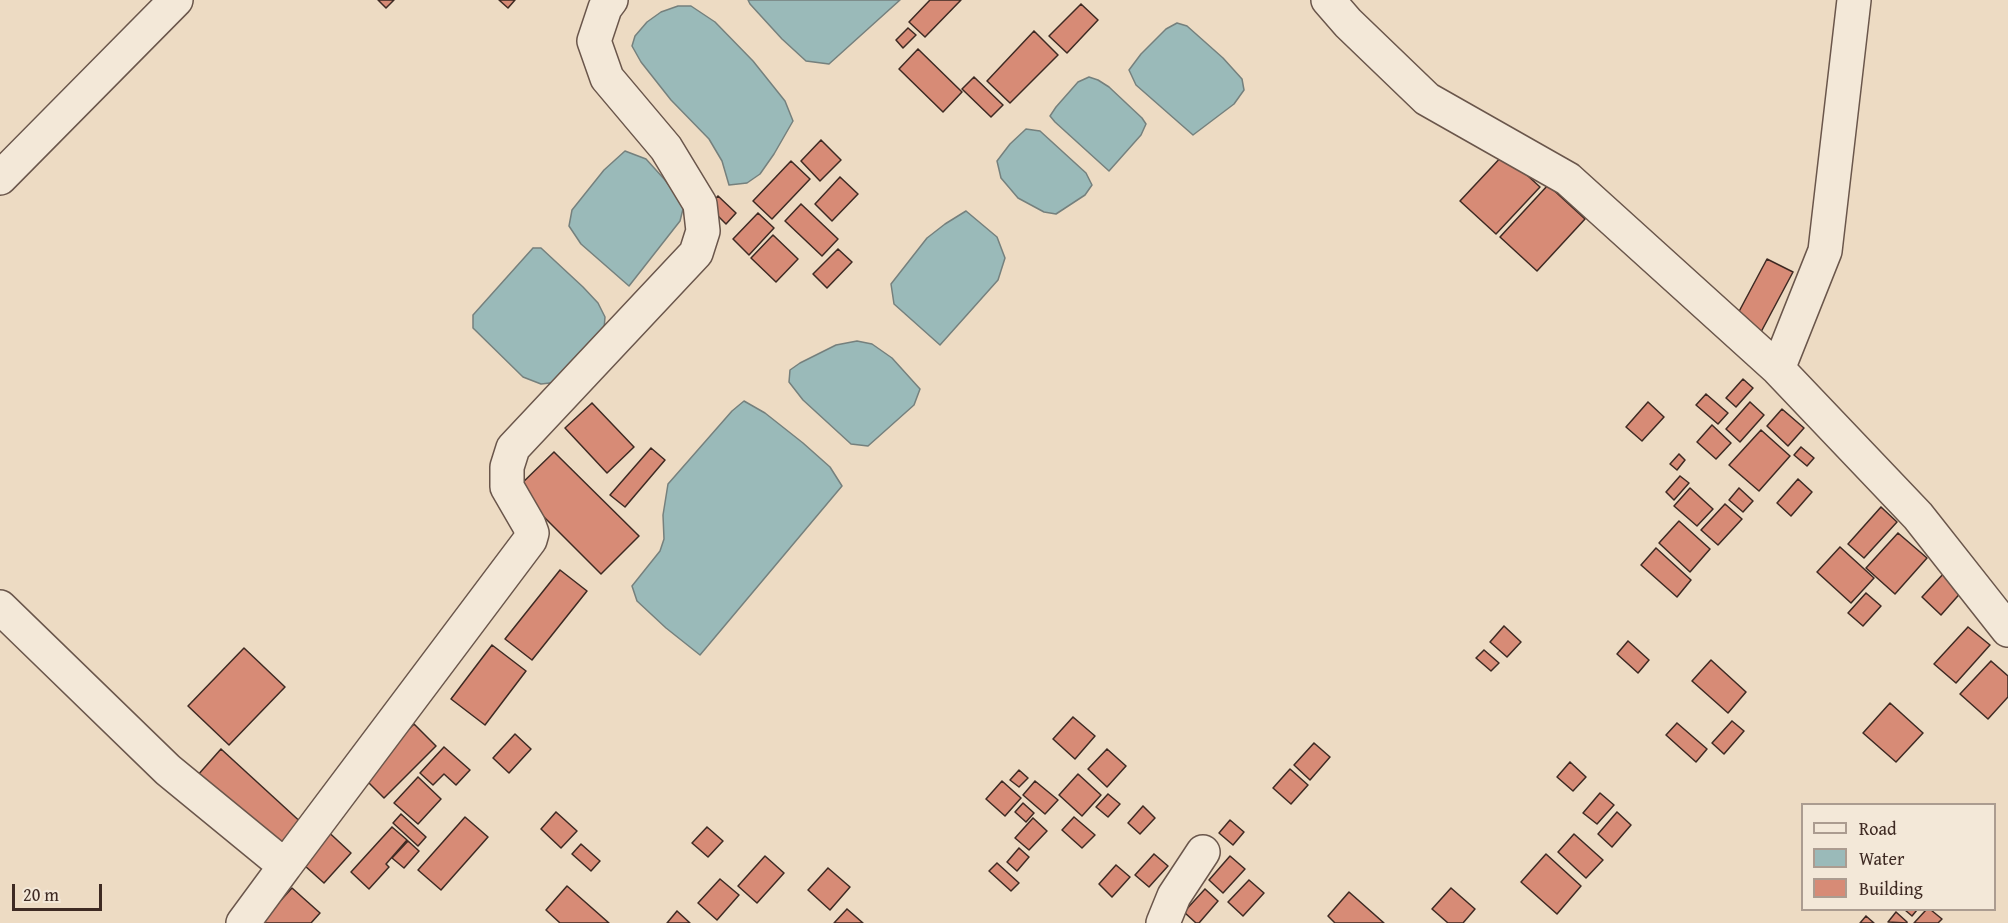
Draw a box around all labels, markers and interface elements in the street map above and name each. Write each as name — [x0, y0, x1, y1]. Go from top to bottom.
legend — [1801, 803, 1996, 911]
text: Road — [1859, 815, 1897, 842]
text: Water — [1859, 845, 1904, 872]
scale bar — [15, 872, 105, 910]
text: Building — [1859, 875, 1923, 902]
text: 20 m — [23, 881, 59, 908]

